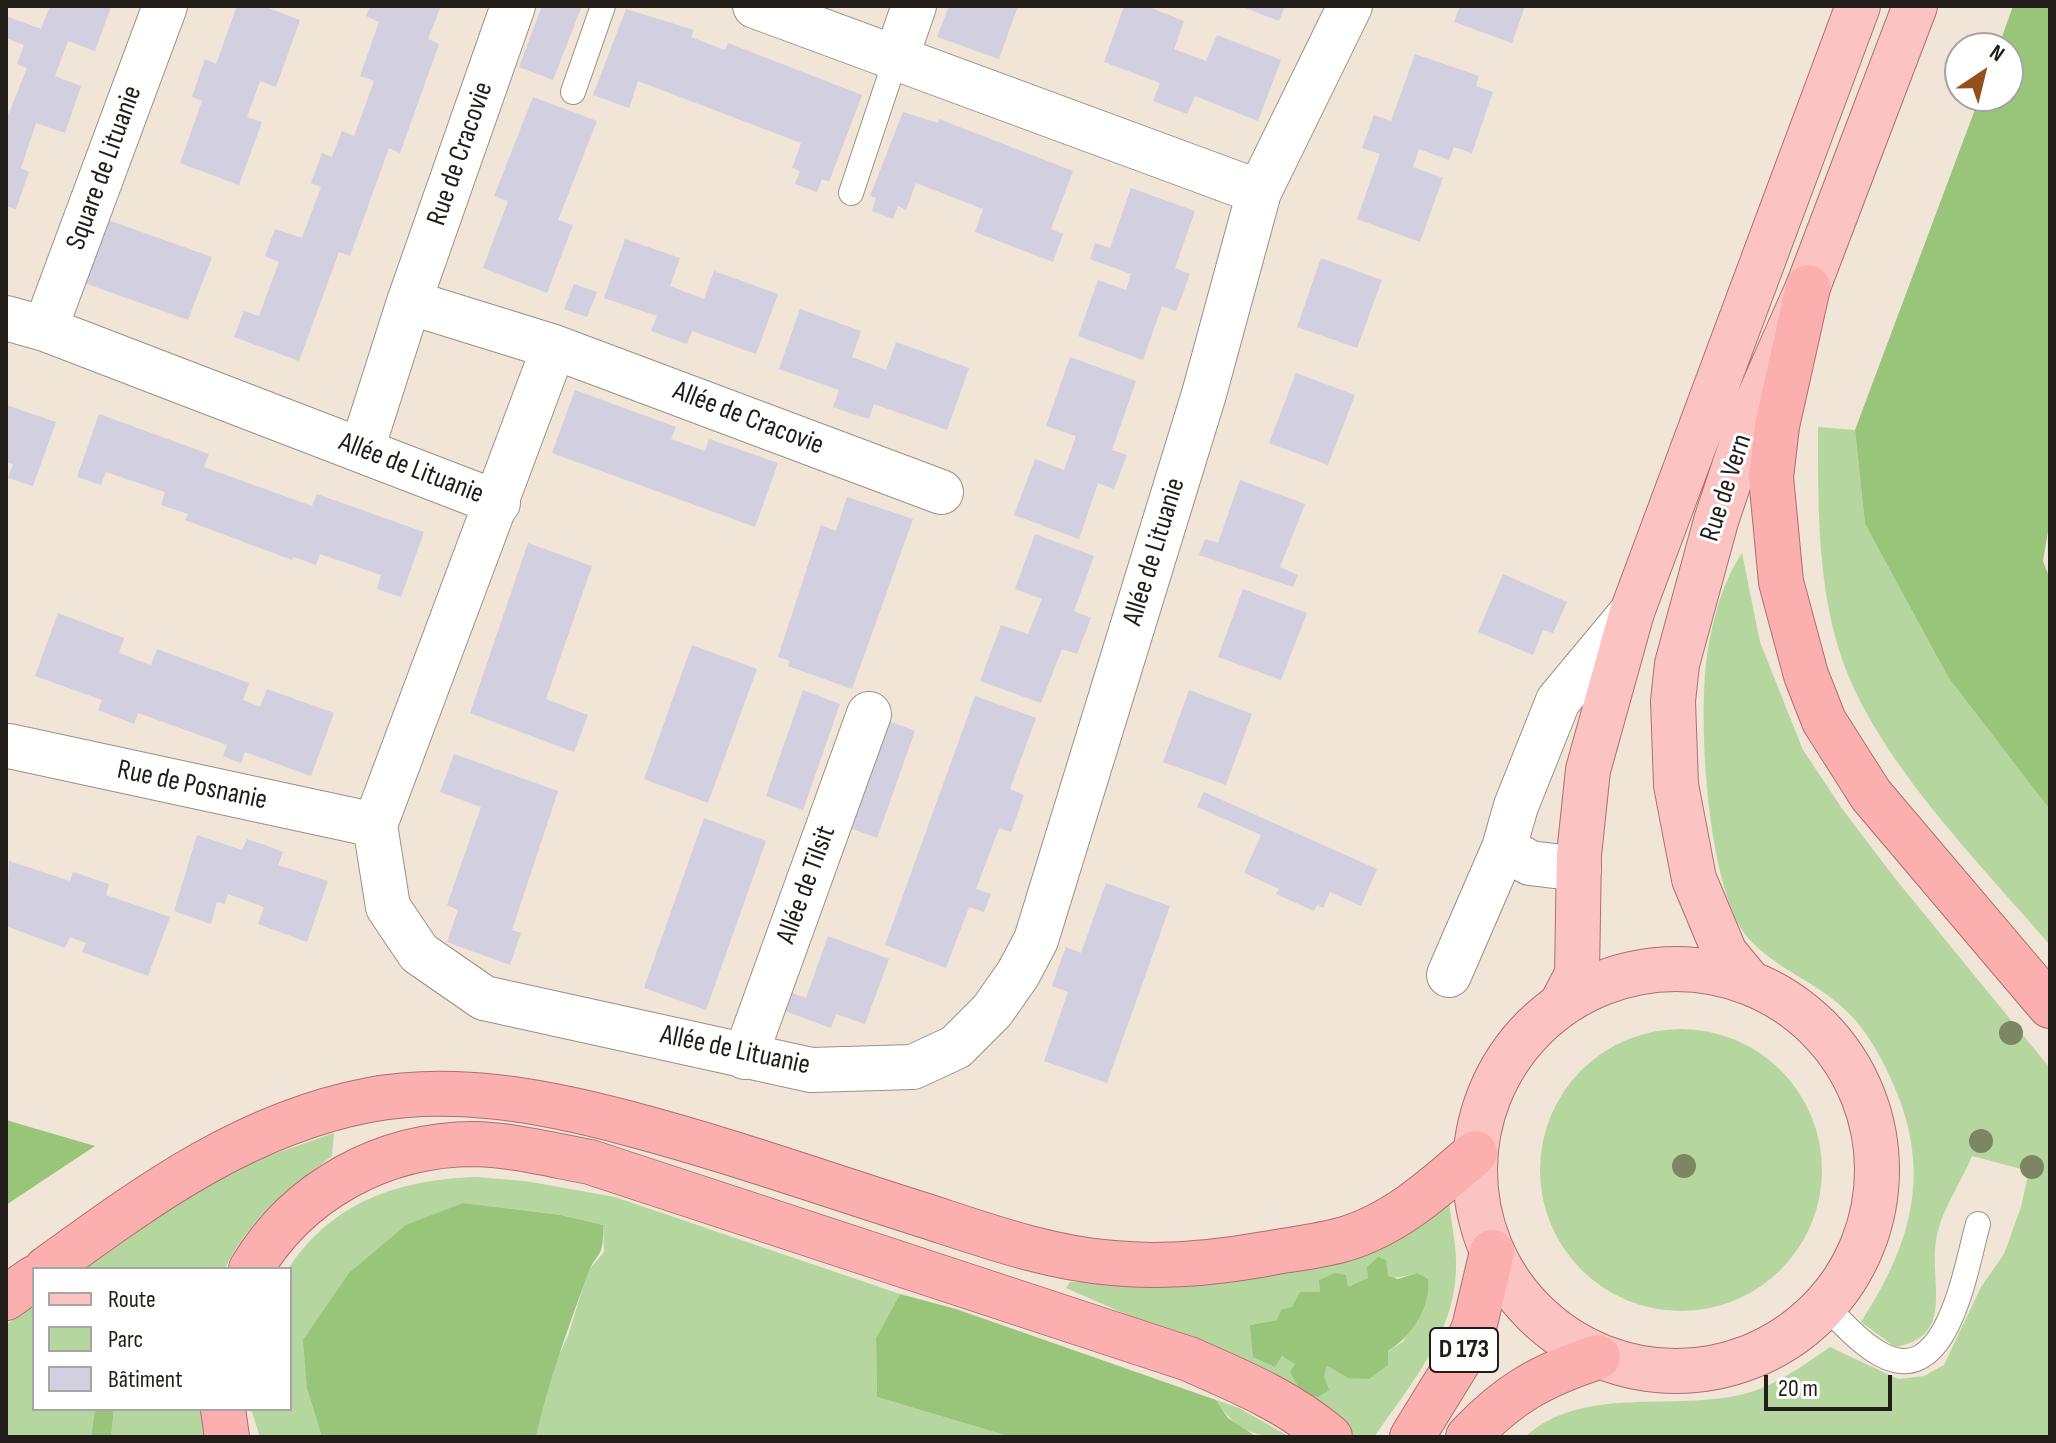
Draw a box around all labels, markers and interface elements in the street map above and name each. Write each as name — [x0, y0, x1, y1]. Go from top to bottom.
north arrow — [1944, 32, 2024, 112]
text: N — [1984, 39, 2009, 68]
street label: Rue de Cracovie — [421, 78, 501, 230]
street label: Square de Lituanie — [60, 82, 150, 254]
street label: Allée de Cracovie — [668, 375, 828, 463]
street label: Allée de Lituanie — [334, 426, 488, 512]
street label: Rue de Vern — [1694, 430, 1760, 546]
street label: Allée de Lituanie — [1117, 474, 1193, 630]
street label: Rue de Posnanie — [114, 754, 270, 818]
street label: Allée de Tilsit — [770, 822, 844, 948]
street label: Allée de Lituanie — [657, 1019, 813, 1083]
legend — [32, 1267, 292, 1411]
text: Route — [108, 1285, 156, 1314]
text: Parc — [108, 1325, 143, 1354]
road number: D 173 — [1430, 1328, 1498, 1372]
scale bar — [1768, 1359, 1896, 1409]
text: Bâtiment — [108, 1365, 183, 1394]
text: 20 m — [1778, 1374, 1818, 1403]

